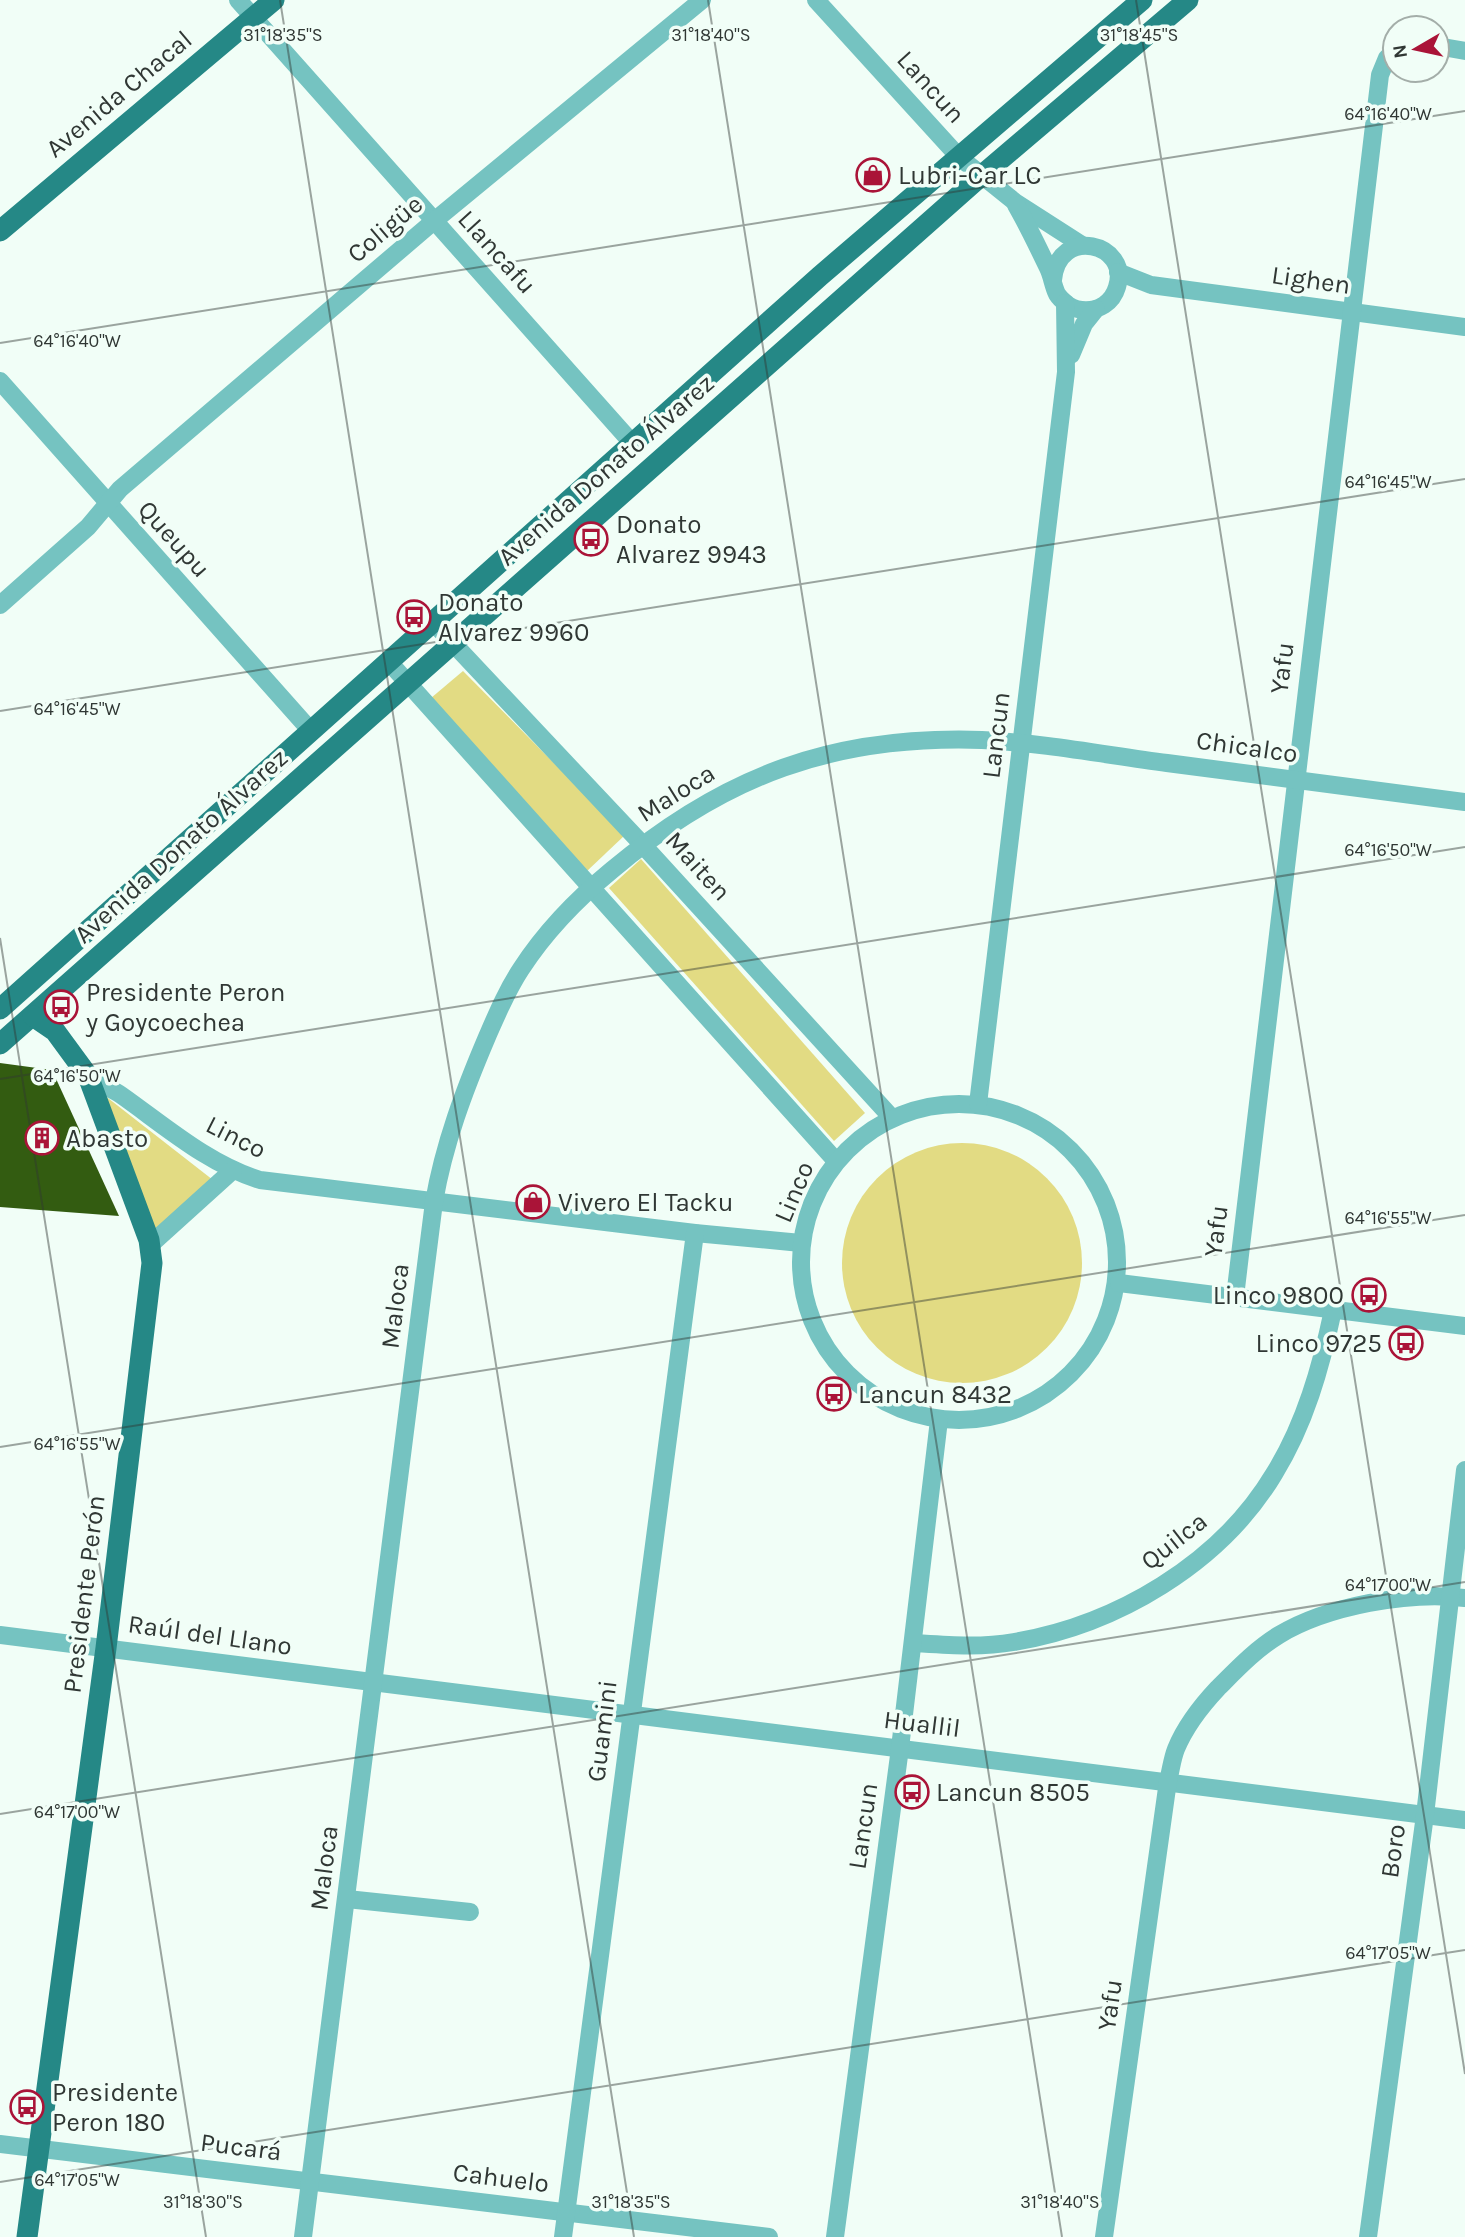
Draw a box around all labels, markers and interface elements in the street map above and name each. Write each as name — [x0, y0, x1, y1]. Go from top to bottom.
north arrow — [1381, 14, 1451, 84]
street label: Avenida Chacal — [40, 24, 198, 164]
text: 31°18'35"S — [243, 24, 323, 46]
text: 31°18'40"S — [671, 24, 751, 46]
text: 31°18'45"S — [1100, 24, 1178, 46]
text: N — [1388, 43, 1412, 60]
street label: Lancun — [890, 44, 972, 130]
text: 64°16'40"W — [1344, 103, 1432, 125]
shop icon: Lubri-Car LC — [854, 156, 892, 194]
place label: Lubri-Car LC — [898, 160, 1041, 191]
street label: Coligüe — [341, 189, 429, 269]
street label: Llancafu — [451, 204, 543, 300]
street label: Lighen — [1270, 259, 1352, 301]
text: 64°16'40"W — [33, 330, 121, 352]
street label: Avenida Donato Álvarez — [491, 367, 720, 572]
text: 64°16'45"W — [1345, 471, 1431, 493]
street label: Queupu — [131, 494, 217, 584]
place label: Donato Alvarez 9943 — [616, 509, 767, 570]
bus stop icon: Donato Alvarez 9943 — [572, 520, 610, 558]
place label: Donato Alvarez 9960 — [438, 587, 589, 648]
bus stop icon: Donato Alvarez 9960 — [395, 598, 433, 636]
street label: Yafu — [1263, 640, 1301, 696]
street label: Lancun — [975, 690, 1017, 780]
text: 64°16'45"W — [34, 698, 120, 720]
street label: Chicalco — [1194, 725, 1300, 769]
street label: Avenida Donato Álvarez — [67, 741, 294, 950]
street label: Maloca — [632, 757, 720, 829]
street label: Maiten — [659, 825, 737, 907]
text: 64°16'50"W — [1344, 839, 1432, 861]
place label: Presidente Peron y Goycoechea — [85, 977, 285, 1038]
bus stop icon: Presidente Peron y Goycoechea — [42, 988, 80, 1026]
text: 64°16'50"W — [33, 1065, 121, 1087]
street label: Linco — [201, 1109, 271, 1165]
building icon: Abasto — [23, 1119, 61, 1157]
place label: Abasto — [66, 1123, 148, 1154]
street label: Linco — [767, 1157, 821, 1227]
shop icon: Vivero El Tacku — [514, 1183, 552, 1221]
place label: Vivero El Tacku — [558, 1187, 734, 1218]
street label: Yafu — [1197, 1203, 1235, 1259]
text: 64°16'55"W — [1344, 1207, 1432, 1229]
street label: Maloca — [374, 1262, 416, 1350]
bus stop icon: Linco 9800 — [1350, 1276, 1388, 1314]
place label: Linco 9800 — [1213, 1280, 1344, 1311]
bus stop icon: Linco 9725 — [1387, 1324, 1425, 1362]
place label: Linco 9725 — [1256, 1328, 1382, 1359]
bus stop icon: Lancun 8432 — [815, 1375, 853, 1413]
place label: Lancun 8432 — [858, 1379, 1012, 1410]
text: 64°16'55"W — [33, 1433, 121, 1455]
street label: Presidente Perón — [56, 1493, 112, 1695]
street label: Quilca — [1135, 1506, 1213, 1576]
text: 64°17'00"W — [1345, 1574, 1431, 1596]
street label: Raúl del Llano — [126, 1608, 294, 1662]
street label: Guamini — [580, 1678, 624, 1784]
street label: Huallil — [882, 1704, 962, 1744]
bus stop icon: Lancun 8505 — [893, 1773, 931, 1811]
place label: Lancun 8505 — [936, 1777, 1090, 1808]
street label: Lancun — [842, 1781, 884, 1871]
text: 64°17'00"W — [34, 1801, 120, 1823]
street label: Boro — [1374, 1822, 1412, 1880]
street label: Maloca — [303, 1824, 345, 1912]
text: 64°17'05"W — [1345, 1942, 1431, 1964]
street label: Yafu — [1091, 1977, 1129, 2033]
place label: Presidente Peron 180 — [52, 2077, 178, 2138]
bus stop icon: Presidente Peron 180 — [8, 2088, 46, 2126]
street label: Pucará — [199, 2127, 283, 2167]
street label: Cahuelo — [451, 2157, 551, 2199]
text: 64°17'05"W — [34, 2169, 120, 2191]
text: 31°18'30"S — [163, 2191, 243, 2213]
text: 31°18'35"S — [591, 2191, 671, 2213]
text: 31°18'40"S — [1020, 2191, 1100, 2213]

